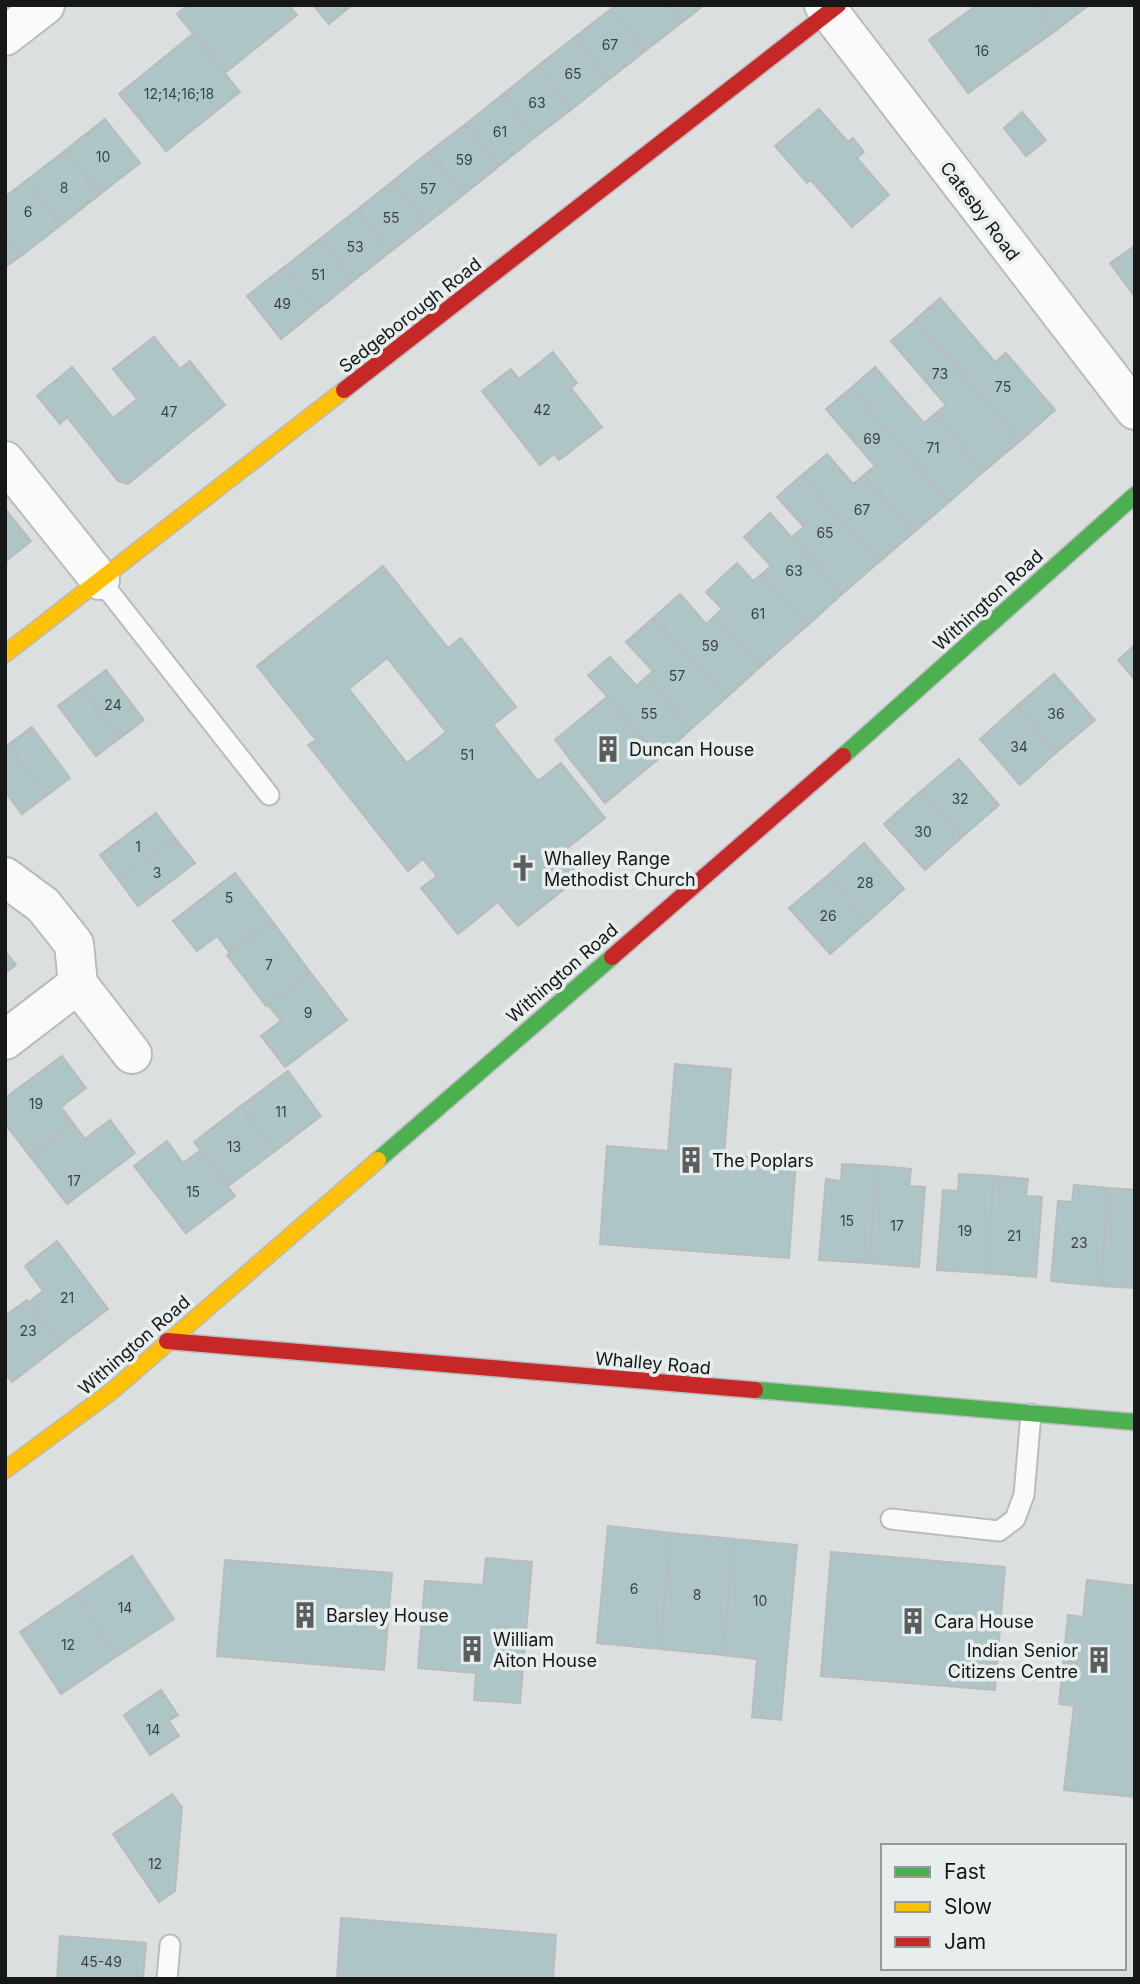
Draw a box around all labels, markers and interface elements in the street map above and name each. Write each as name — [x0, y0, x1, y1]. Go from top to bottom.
house number: 67 — [602, 36, 618, 53]
house number: 16 — [975, 42, 989, 59]
house number: 65 — [564, 65, 582, 82]
house number: 12;14;16;18 — [144, 85, 214, 102]
house number: 63 — [528, 94, 546, 111]
house number: 61 — [493, 123, 507, 140]
house number: 10 — [96, 148, 110, 165]
house number: 59 — [455, 151, 473, 168]
street label: Catesby Road — [936, 157, 1024, 265]
house number: 8 — [60, 179, 68, 196]
house number: 57 — [420, 180, 436, 197]
house number: 6 — [24, 203, 32, 220]
house number: 55 — [382, 209, 400, 226]
house number: 53 — [346, 238, 364, 255]
street label: Sedgeborough Road — [335, 253, 485, 377]
house number: 51 — [311, 266, 325, 283]
house number: 49 — [273, 295, 291, 312]
house number: 73 — [932, 365, 948, 382]
house number: 75 — [995, 378, 1011, 395]
house number: 42 — [533, 401, 551, 418]
house number: 47 — [161, 403, 178, 420]
house number: 69 — [863, 430, 881, 447]
house number: 71 — [926, 439, 940, 456]
house number: 67 — [854, 501, 870, 518]
house number: 65 — [816, 524, 834, 541]
street label: Withington Road — [929, 545, 1047, 655]
house number: 63 — [785, 562, 803, 579]
house number: 61 — [751, 605, 765, 622]
house number: 59 — [701, 637, 719, 654]
house number: 57 — [669, 667, 685, 684]
house number: 24 — [104, 696, 122, 713]
house number: 55 — [640, 705, 658, 722]
house number: 36 — [1047, 705, 1065, 722]
building icon: Duncan House — [593, 734, 623, 764]
house number: 34 — [1010, 738, 1028, 755]
place label: Duncan House — [629, 739, 754, 760]
house number: 51 — [460, 746, 474, 763]
house number: 32 — [951, 790, 969, 807]
house number: 30 — [914, 823, 932, 840]
house number: 1 — [135, 838, 141, 855]
place label: Whalley Range Methodist Church — [544, 848, 696, 890]
church icon: Whalley Range Methodist Church — [508, 853, 538, 883]
house number: 3 — [153, 864, 161, 881]
house number: 28 — [856, 874, 874, 891]
house number: 5 — [225, 889, 233, 906]
house number: 26 — [819, 907, 837, 924]
street label: Withington Road — [502, 919, 622, 1027]
house number: 7 — [265, 956, 273, 973]
house number: 9 — [304, 1004, 312, 1021]
house number: 19 — [29, 1095, 43, 1112]
house number: 11 — [275, 1103, 287, 1120]
house number: 13 — [227, 1138, 241, 1155]
building icon: The Poplars — [676, 1145, 706, 1175]
place label: The Poplars — [712, 1150, 814, 1171]
house number: 17 — [67, 1172, 81, 1189]
house number: 15 — [186, 1183, 200, 1200]
house number: 15 — [840, 1212, 854, 1229]
house number: 17 — [890, 1217, 904, 1234]
house number: 19 — [958, 1222, 972, 1239]
house number: 21 — [1007, 1227, 1021, 1244]
house number: 23 — [1070, 1234, 1088, 1251]
house number: 21 — [60, 1289, 74, 1306]
street label: Withington Road — [74, 1291, 194, 1399]
house number: 23 — [19, 1322, 37, 1339]
street label: Whalley Road — [594, 1347, 712, 1379]
house number: 6 — [630, 1580, 638, 1597]
house number: 8 — [693, 1586, 701, 1603]
house number: 10 — [753, 1592, 767, 1609]
house number: 14 — [118, 1599, 132, 1616]
building icon: Barsley House — [290, 1600, 320, 1630]
place label: Barsley House — [326, 1605, 449, 1626]
building icon: Cara House — [898, 1606, 928, 1636]
place label: Cara House — [934, 1611, 1034, 1632]
place label: William Aiton House — [493, 1629, 597, 1671]
building icon: William Aiton House — [457, 1634, 487, 1664]
house number: 12 — [61, 1636, 75, 1653]
place label: Indian Senior Citizens Centre — [948, 1640, 1078, 1682]
building icon: Indian Senior Citizens Centre — [1084, 1645, 1114, 1675]
house number: 14 — [146, 1721, 160, 1738]
legend — [881, 1844, 1126, 1970]
house number: 12 — [148, 1855, 162, 1872]
text: Fast — [944, 1859, 986, 1884]
text: Slow — [944, 1894, 992, 1919]
text: Jam — [944, 1929, 986, 1954]
house number: 45-49 — [80, 1953, 122, 1970]

